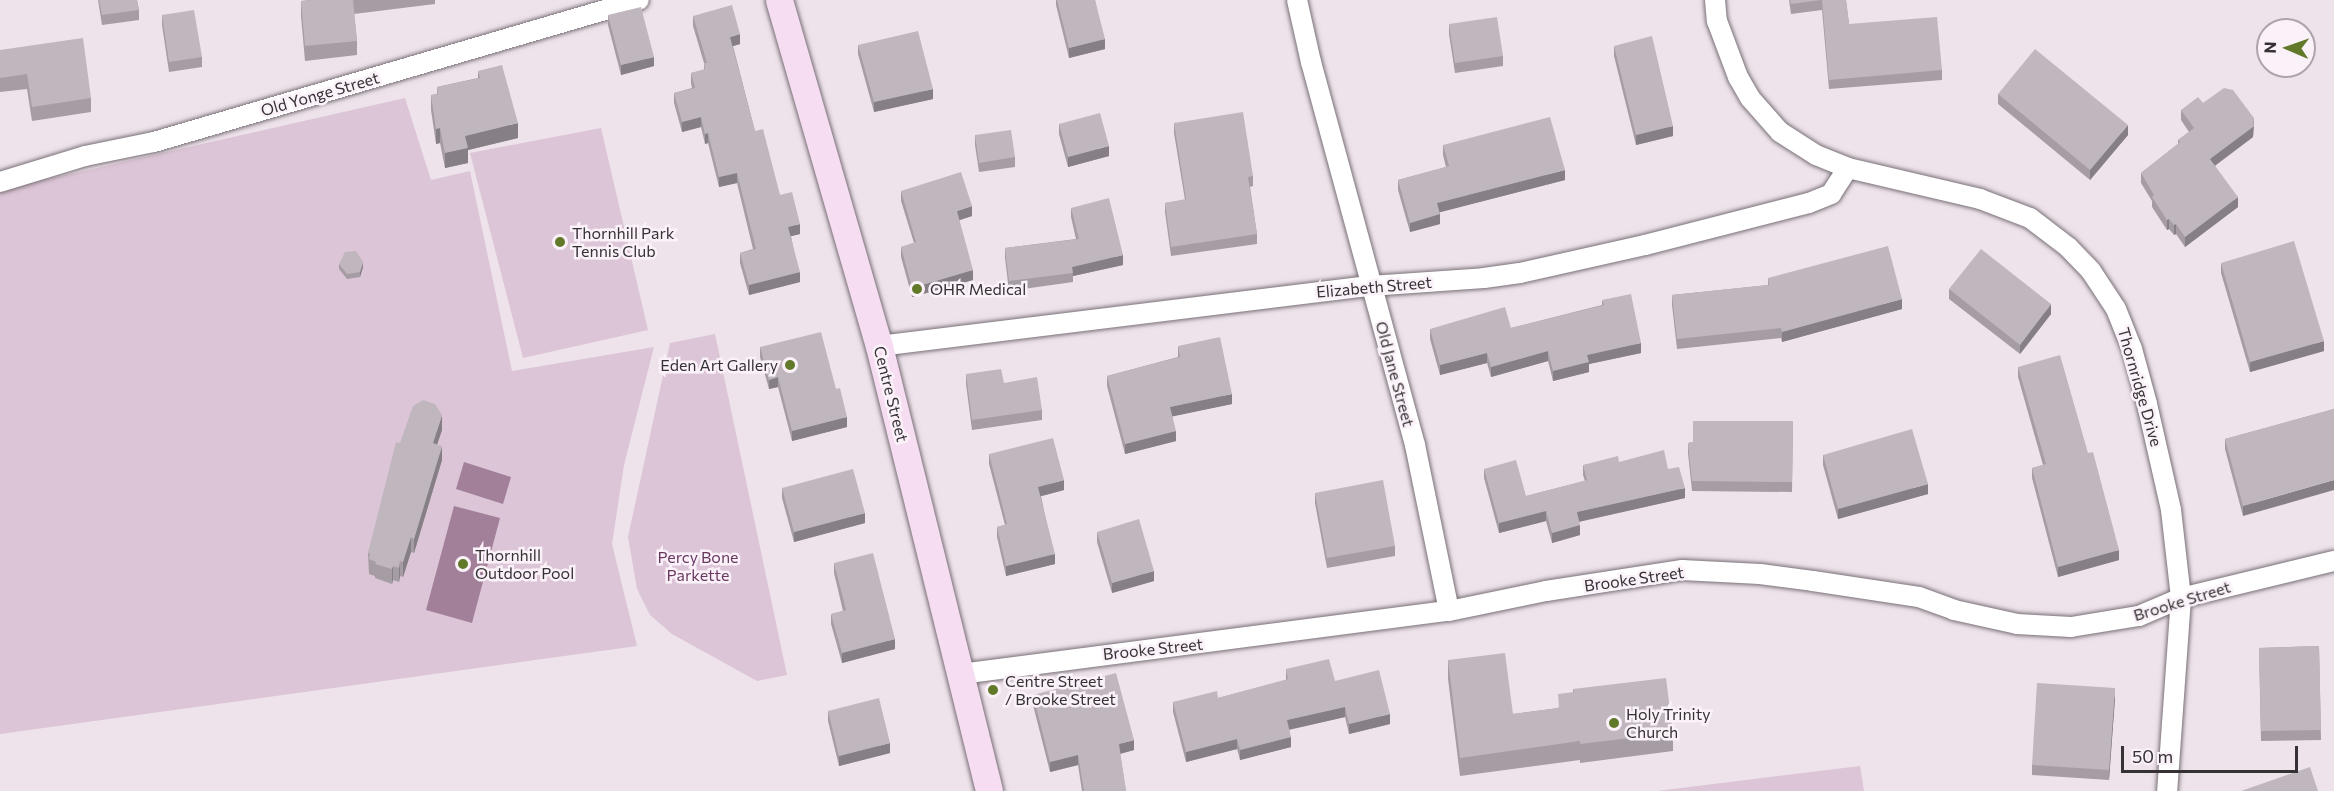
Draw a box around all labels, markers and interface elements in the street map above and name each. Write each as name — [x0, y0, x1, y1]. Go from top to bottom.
north arrow — [2256, 18, 2316, 78]
text: N — [2260, 41, 2279, 54]
street label: Old Yonge Street — [259, 68, 381, 120]
place label: Thornhill Park Tennis Club — [572, 223, 674, 261]
marker: Thornhill Park Tennis Club — [553, 235, 567, 249]
street label: Elizabeth Street — [1315, 272, 1433, 302]
place label: OHR Medical — [930, 279, 1026, 299]
marker: OHR Medical — [908, 280, 926, 298]
street label: Old Jane Street — [1372, 319, 1418, 429]
street label: Thornridge Drive — [2114, 325, 2166, 449]
street label: Centre Street — [870, 344, 912, 444]
place label: Eden Art Gallery — [660, 355, 778, 375]
marker: Eden Art Gallery — [783, 358, 797, 372]
place label: Thornhill Outdoor Pool — [475, 545, 574, 583]
park label: Percy Bone Parkette — [657, 547, 739, 585]
marker: Thornhill Outdoor Pool — [456, 557, 470, 571]
street label: Brooke Street — [1583, 562, 1685, 596]
street label: Brooke Street — [2131, 577, 2233, 625]
street label: Brooke Street — [1102, 634, 1204, 664]
place label: Centre Street / Brooke Street — [1005, 671, 1116, 709]
marker: Centre Street / Brooke Street — [986, 683, 1000, 697]
place label: Holy Trinity Church — [1626, 704, 1711, 742]
marker: Holy Trinity Church — [1607, 716, 1621, 730]
scale bar — [2124, 734, 2301, 772]
text: 50 m — [2132, 745, 2173, 767]

